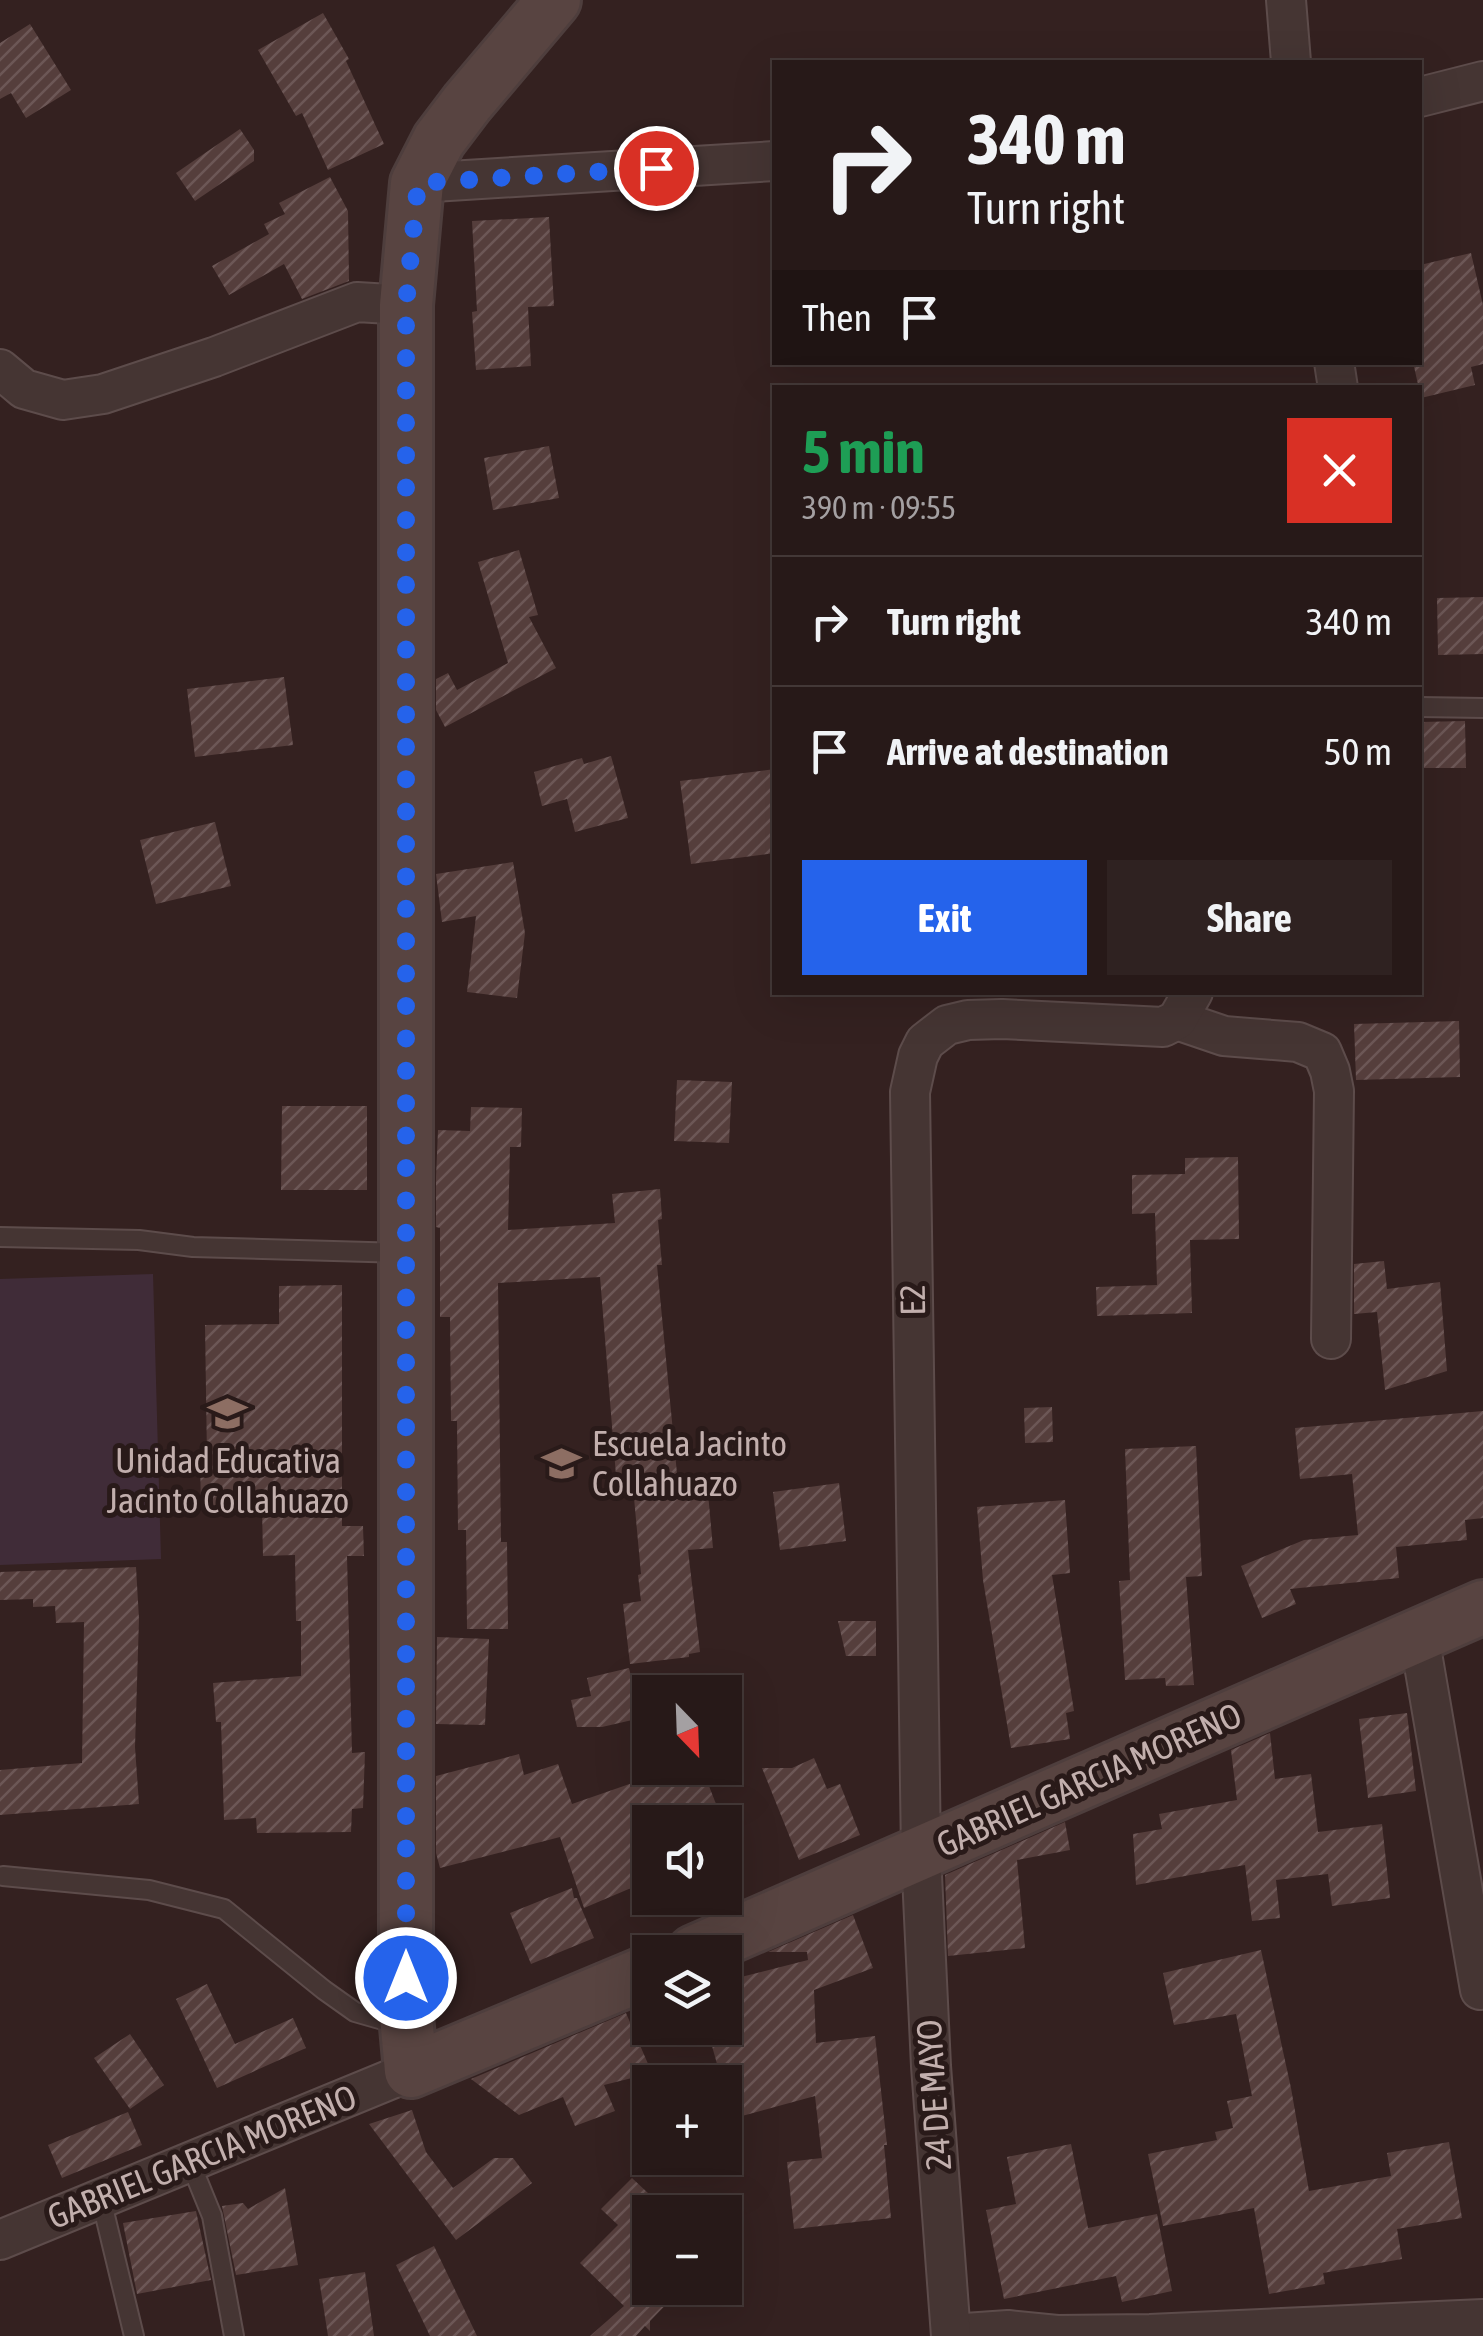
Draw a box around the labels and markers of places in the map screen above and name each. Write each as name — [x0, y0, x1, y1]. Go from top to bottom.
pin — [614, 126, 699, 211]
school or university icon: Unidad Educativa Jacinto Collahuazo — [207, 1393, 249, 1435]
place label: Escuela Jacinto Collahuazo — [592, 1423, 787, 1503]
place label: Unidad Educativa Jacinto Collahuazo — [107, 1440, 349, 1520]
school or university icon: Escuela Jacinto Collahuazo — [541, 1443, 583, 1485]

